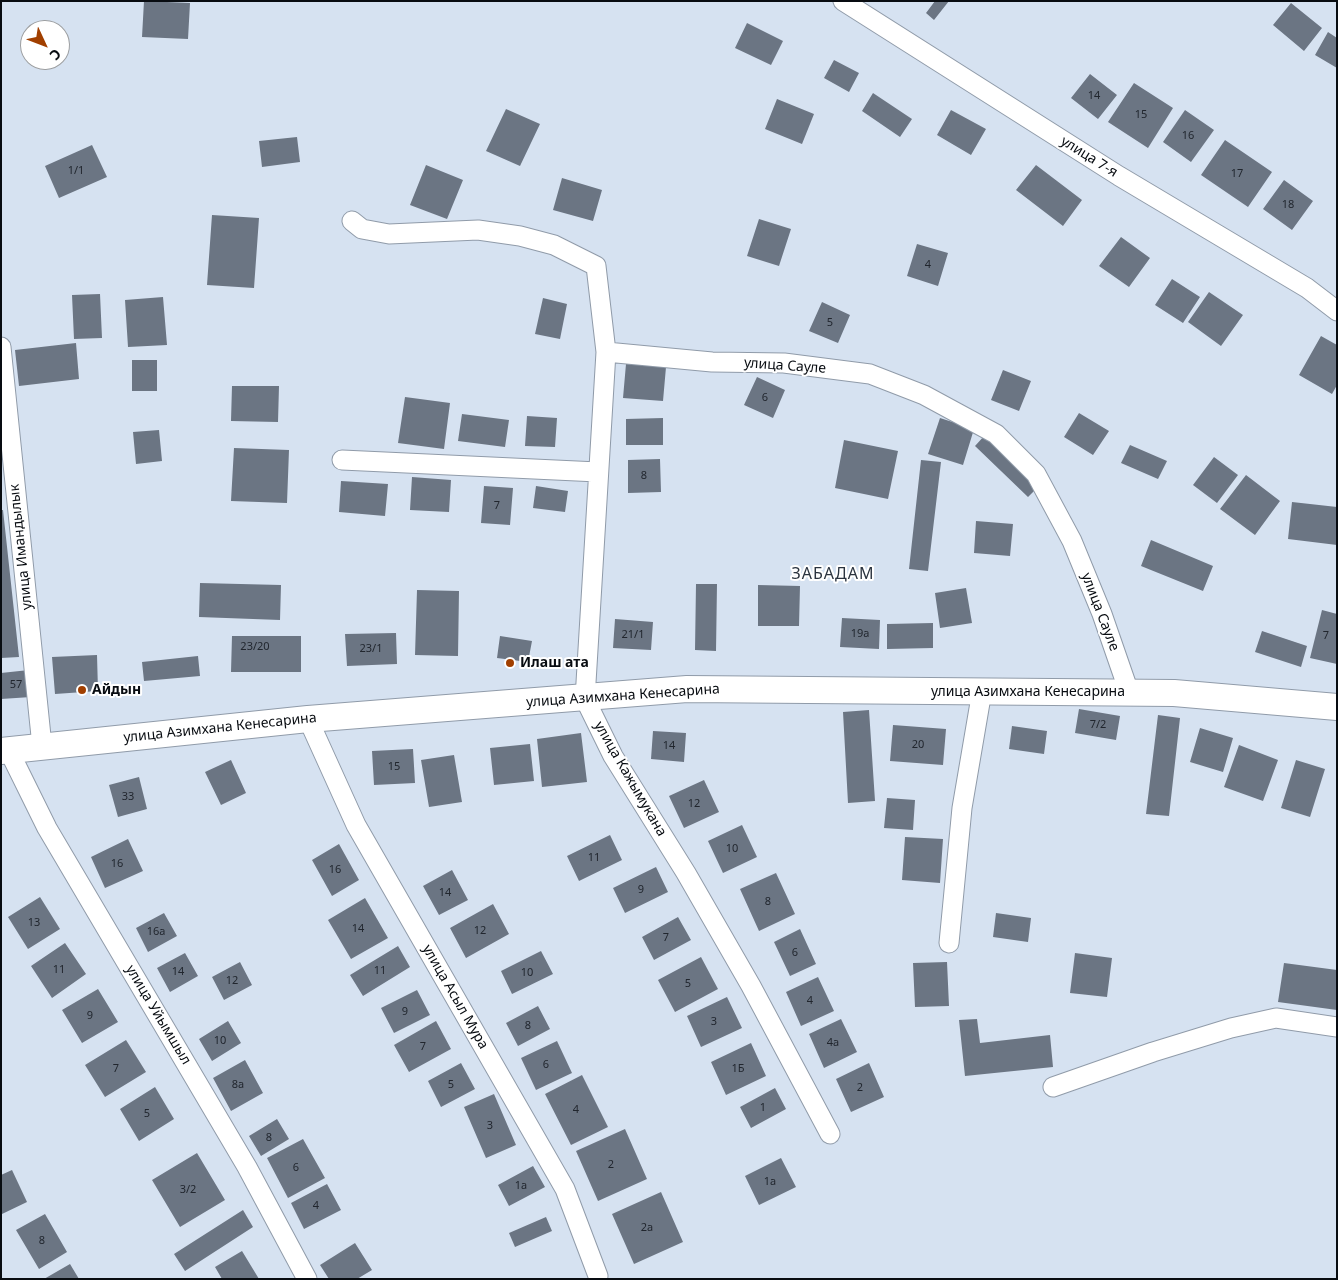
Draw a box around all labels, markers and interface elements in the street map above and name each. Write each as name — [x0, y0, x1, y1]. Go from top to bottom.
north arrow — [20, 20, 70, 70]
text: С — [46, 45, 66, 65]
house number: 14 — [1088, 89, 1100, 103]
house number: 15 — [1135, 108, 1147, 122]
house number: 16 — [1182, 129, 1194, 143]
street label: улица 7-я — [1057, 133, 1121, 181]
house number: 1/1 — [68, 164, 84, 178]
house number: 17 — [1231, 167, 1243, 181]
house number: 18 — [1282, 198, 1294, 212]
house number: 4 — [925, 258, 931, 272]
house number: 5 — [827, 316, 833, 330]
street label: улица Сауле — [743, 355, 827, 377]
house number: 6 — [762, 391, 768, 405]
house number: 8 — [641, 469, 647, 483]
street label: улица Имандылык — [6, 483, 36, 611]
house number: 7 — [494, 499, 500, 513]
district label: ЗАБАДАМ — [791, 564, 875, 584]
street label: улица Сауле — [1077, 571, 1123, 653]
house number: 19а — [851, 627, 869, 641]
house number: 21/1 — [622, 628, 644, 642]
house number: 7 — [1323, 629, 1329, 643]
house number: 23/20 — [240, 640, 270, 654]
house number: 23/1 — [360, 642, 382, 656]
place label: Илаш ата — [520, 655, 589, 671]
marker: Илаш ата — [504, 657, 516, 669]
house number: 57 — [10, 678, 22, 692]
street label: улица Азимхана Кенесарина — [526, 681, 720, 711]
place label: Айдын — [92, 682, 141, 698]
marker: Айдын — [76, 684, 88, 696]
street label: улица Азимхана Кенесарина — [931, 684, 1125, 700]
street label: улица Азимхана Кенесарина — [123, 710, 317, 746]
house number: 7/2 — [1090, 718, 1106, 732]
street label: улица Кажымукана — [590, 719, 670, 839]
house number: 20 — [912, 738, 924, 752]
house number: 14 — [663, 739, 675, 753]
house number: 15 — [388, 760, 400, 774]
house number: 33 — [122, 790, 134, 804]
house number: 12 — [688, 797, 700, 811]
house number: 10 — [726, 842, 738, 856]
house number: 11 — [588, 851, 600, 865]
house number: 16 — [111, 857, 123, 871]
house number: 16 — [329, 863, 341, 877]
house number: 9 — [638, 883, 644, 897]
house number: 14 — [439, 886, 451, 900]
house number: 8 — [765, 895, 771, 909]
house number: 13 — [28, 916, 40, 930]
house number: 14 — [352, 922, 364, 936]
house number: 12 — [474, 924, 486, 938]
house number: 16а — [147, 925, 165, 939]
house number: 7 — [663, 931, 669, 945]
street label: улица Асыл Мура — [418, 942, 492, 1052]
house number: 6 — [792, 946, 798, 960]
street label: улица Уйымшыл — [122, 962, 194, 1068]
house number: 11 — [53, 963, 65, 977]
house number: 11 — [374, 964, 386, 978]
house number: 14 — [172, 965, 184, 979]
house number: 10 — [521, 966, 533, 980]
house number: 12 — [226, 974, 238, 988]
house number: 5 — [685, 977, 691, 991]
house number: 4 — [807, 994, 813, 1008]
house number: 9 — [402, 1005, 408, 1019]
house number: 9 — [87, 1009, 93, 1023]
house number: 3 — [711, 1015, 717, 1029]
house number: 8 — [525, 1019, 531, 1033]
house number: 10 — [214, 1034, 226, 1048]
house number: 4а — [827, 1036, 839, 1050]
house number: 7 — [420, 1040, 426, 1054]
house number: 6 — [543, 1058, 549, 1072]
house number: 7 — [113, 1062, 119, 1076]
house number: 1Б — [731, 1062, 745, 1076]
house number: 8а — [232, 1078, 244, 1092]
house number: 5 — [448, 1078, 454, 1092]
house number: 2 — [857, 1081, 863, 1095]
house number: 1 — [760, 1101, 766, 1115]
house number: 4 — [573, 1103, 579, 1117]
house number: 5 — [144, 1107, 150, 1121]
house number: 3 — [487, 1119, 493, 1133]
house number: 8 — [266, 1131, 272, 1145]
house number: 2 — [608, 1158, 614, 1172]
house number: 6 — [293, 1161, 299, 1175]
house number: 1а — [764, 1175, 776, 1189]
house number: 1а — [515, 1179, 527, 1193]
house number: 3/2 — [180, 1183, 196, 1197]
house number: 4 — [313, 1199, 319, 1213]
house number: 2а — [641, 1221, 653, 1235]
house number: 8 — [39, 1234, 45, 1248]

